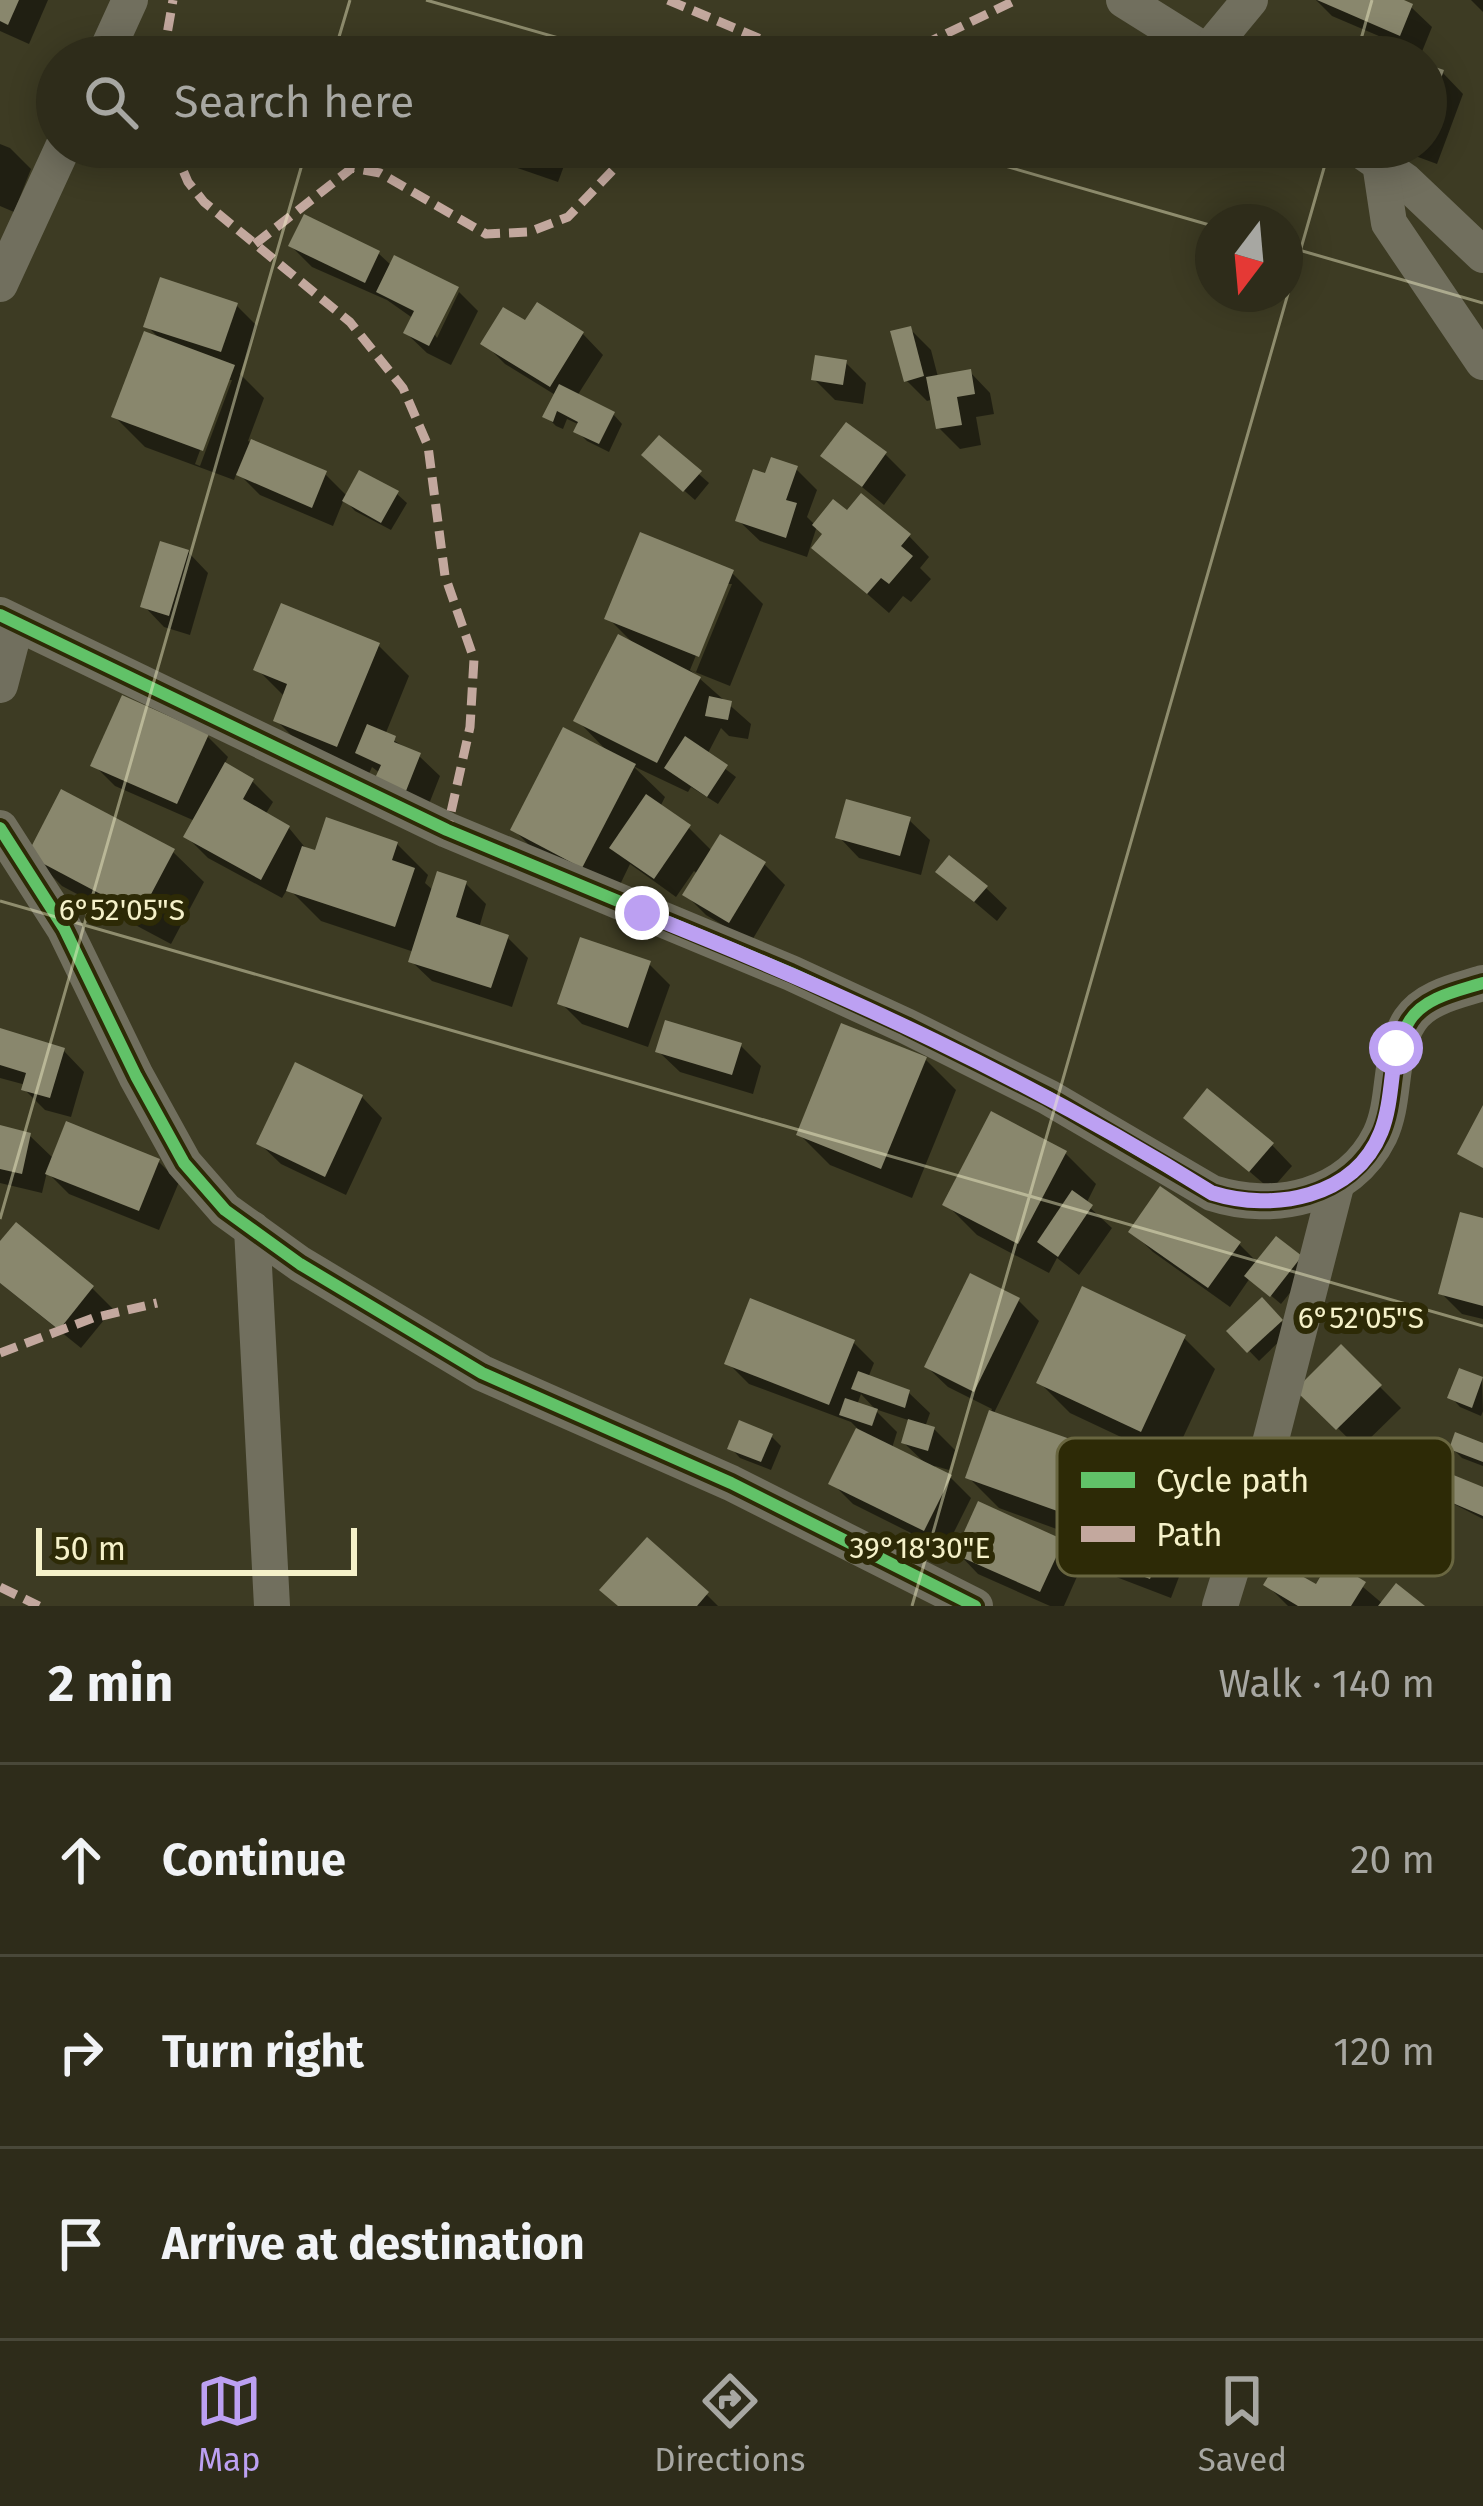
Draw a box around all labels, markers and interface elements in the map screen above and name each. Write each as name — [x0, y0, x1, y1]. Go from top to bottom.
search box — [36, 36, 1447, 168]
icon: search — [78, 69, 144, 135]
text: Search here — [174, 75, 414, 129]
north arrow — [1195, 204, 1303, 312]
route end — [615, 886, 669, 940]
text: 6°52'05"S — [59, 892, 185, 928]
route start — [1369, 1021, 1423, 1075]
text: 6°52'05"S — [1298, 1300, 1424, 1336]
legend — [1057, 1438, 1453, 1576]
text: Cycle path — [1156, 1461, 1309, 1501]
text: Path — [1156, 1515, 1223, 1555]
scale bar — [36, 1522, 357, 1575]
text: 50 m — [54, 1529, 126, 1569]
text: 39°18'30"E — [849, 1530, 991, 1566]
text: 2 min — [48, 1653, 173, 1715]
text: Walk · 140 m — [1219, 1661, 1435, 1707]
icon: ahead — [48, 1827, 114, 1893]
text: Continue — [162, 1833, 346, 1887]
text: 20 m — [1350, 1837, 1435, 1883]
icon: right — [48, 2019, 114, 2085]
text: Turn right — [162, 2025, 364, 2079]
text: 120 m — [1333, 2029, 1435, 2075]
icon: arrive — [48, 2211, 114, 2277]
text: Arrive at destination — [162, 2217, 585, 2271]
tab: Map — [196, 2368, 262, 2480]
tab: Directions — [654, 2368, 806, 2480]
tab: Saved — [1198, 2368, 1287, 2480]

